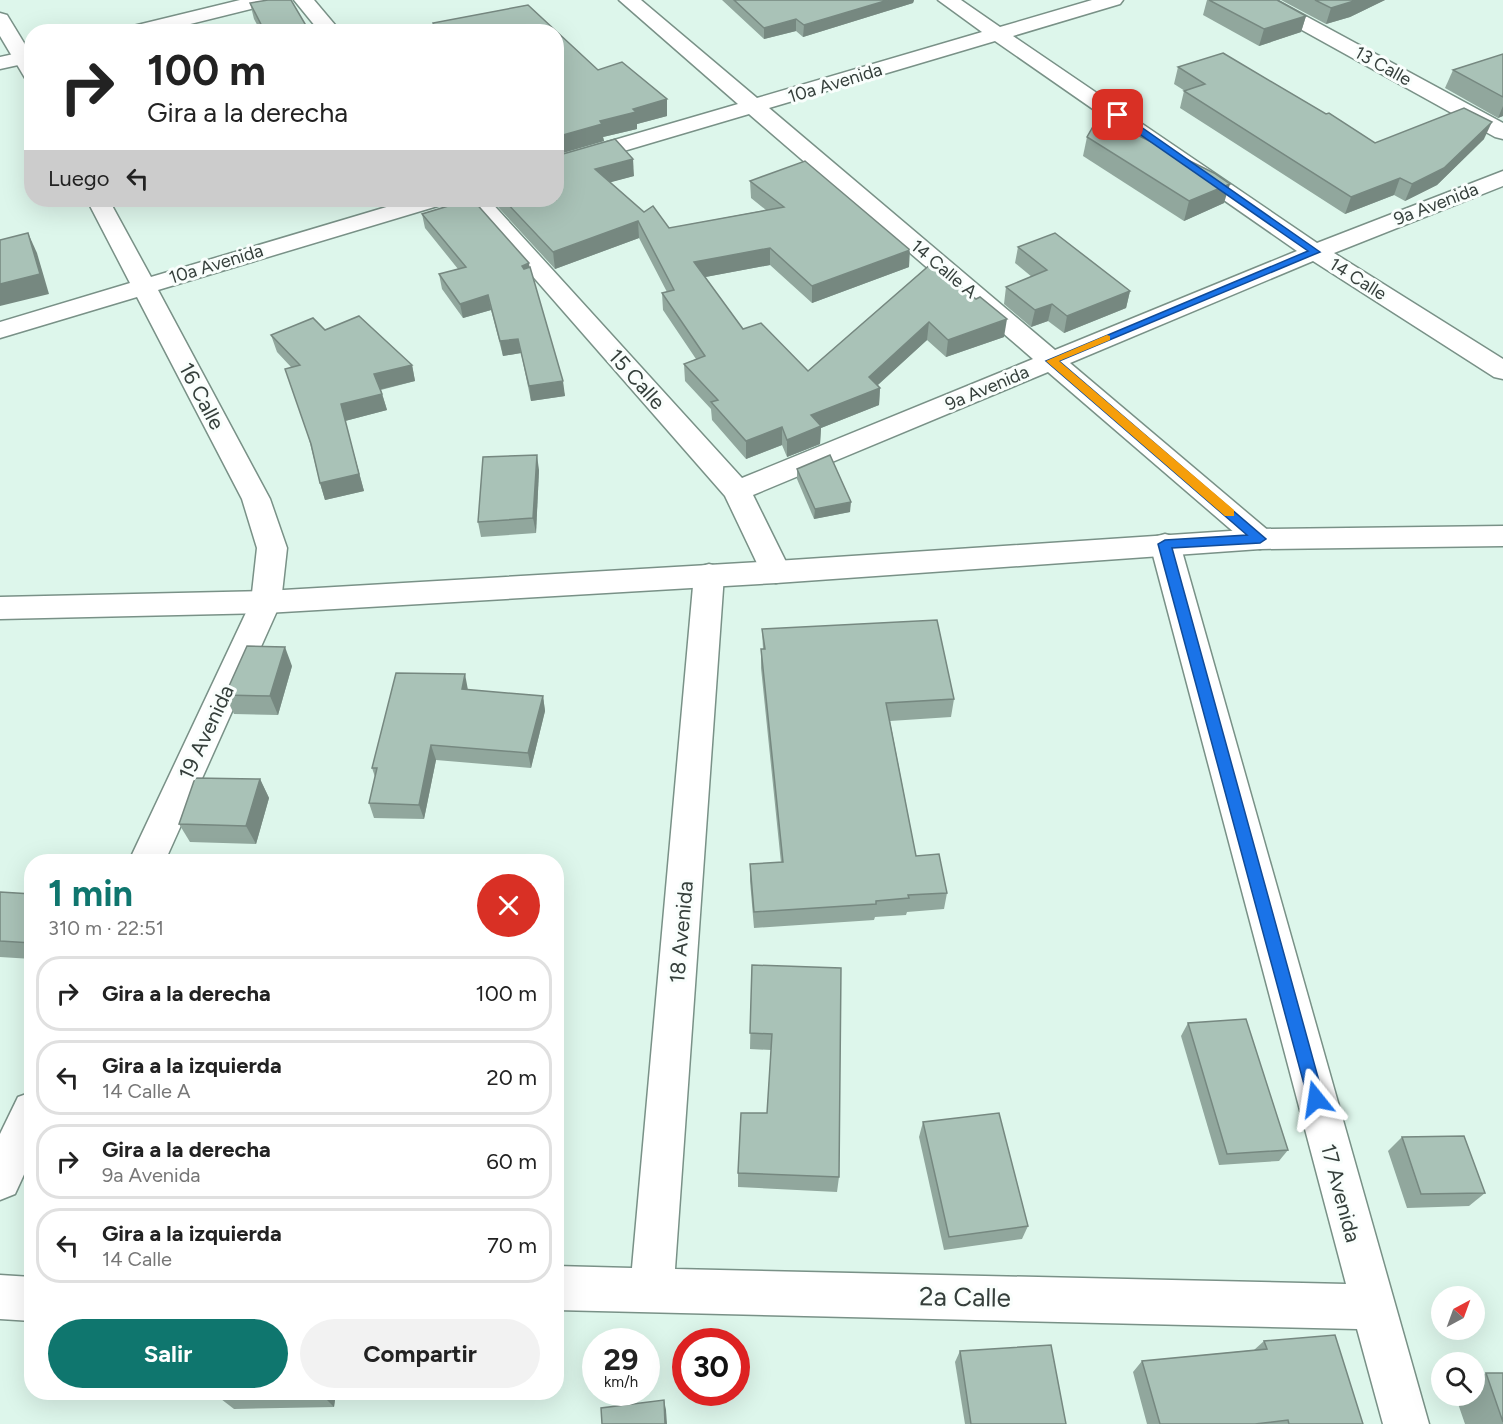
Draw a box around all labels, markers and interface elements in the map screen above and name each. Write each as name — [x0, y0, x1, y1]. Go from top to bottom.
street label: 13 Calle — [1351, 41, 1415, 91]
text: 100 m — [147, 45, 266, 96]
icon: right — [48, 48, 126, 126]
street label: 10a Avenida — [785, 58, 885, 108]
pin — [1092, 89, 1143, 140]
text: Gira a la derecha — [147, 96, 348, 129]
icon: arrive — [1101, 98, 1134, 131]
icon: left — [121, 162, 154, 195]
text: Luego — [48, 165, 109, 192]
street label: 9a Avenida — [1391, 178, 1481, 230]
street label: 14 Calle A — [906, 235, 982, 303]
street label: 10a Avenida — [166, 239, 266, 289]
street label: 14 Calle — [1325, 253, 1391, 305]
street label: 15 Calle — [603, 344, 671, 414]
street label: 16 Calle — [174, 358, 230, 434]
street label: 9a Avenida — [942, 361, 1032, 415]
street label: 19 Avenida — [173, 681, 239, 783]
text: 1 min — [48, 872, 133, 915]
button: close — [477, 874, 540, 937]
street label: 18 Avenida — [664, 880, 698, 984]
text: 310 m · 22:51 — [48, 916, 164, 940]
icon: right — [51, 977, 84, 1010]
text: Gira a la derecha — [102, 980, 271, 1007]
text: 100 m — [476, 980, 537, 1007]
text: Gira a la izquierda — [102, 1052, 282, 1079]
icon: left — [51, 1061, 84, 1094]
text: 20 m — [486, 1064, 537, 1091]
position arrow — [1284, 1067, 1348, 1131]
text: 14 Calle A — [102, 1079, 190, 1103]
text: Gira a la derecha — [102, 1136, 271, 1163]
street label: 17 Avenida — [1316, 1141, 1366, 1245]
icon: right — [51, 1145, 84, 1178]
text: 60 m — [486, 1148, 537, 1175]
text: 9a Avenida — [102, 1163, 201, 1187]
text: Gira a la izquierda — [102, 1220, 282, 1247]
icon: left — [51, 1229, 84, 1262]
text: 70 m — [487, 1232, 537, 1259]
text: 14 Calle — [102, 1247, 172, 1271]
street label: 2a Calle — [919, 1280, 1011, 1314]
north arrow — [1431, 1286, 1485, 1340]
map controls — [1431, 1286, 1485, 1406]
button: Salir — [48, 1319, 288, 1388]
button: Compartir — [300, 1319, 540, 1388]
speed limit sign: 30 — [672, 1328, 750, 1406]
text: 29 — [604, 1341, 638, 1378]
button: search — [1431, 1352, 1485, 1406]
text: km/h — [604, 1373, 638, 1391]

